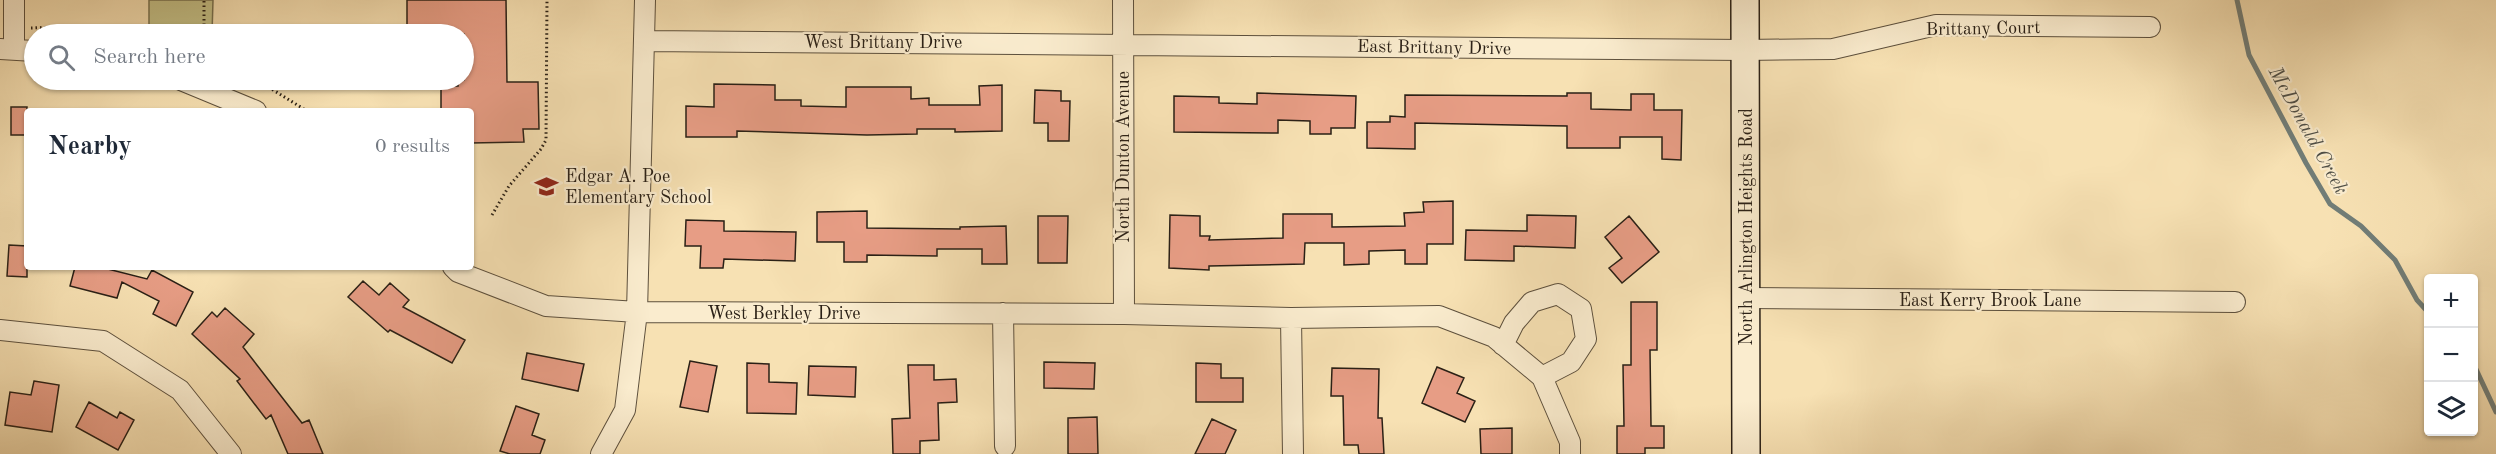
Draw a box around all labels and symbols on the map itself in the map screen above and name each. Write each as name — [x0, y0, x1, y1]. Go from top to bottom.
street label: Brittany Court — [1926, 19, 2041, 39]
street label: West Brittany Drive — [804, 34, 962, 52]
street label: East Brittany Drive — [1357, 38, 1511, 58]
water label: McDonald Creek — [2263, 63, 2351, 199]
street label: North Dunton Avenue — [1115, 71, 1133, 243]
street label: North Arlington Heights Road — [1738, 108, 1756, 346]
place label: Edgar A. Poe Elementary School — [565, 168, 712, 207]
school or university icon: Edgar A. Poe Elementary School — [534, 173, 560, 199]
street label: East Kerry Brook Lane — [1899, 292, 2081, 310]
street label: West Berkley Drive — [707, 305, 861, 323]

